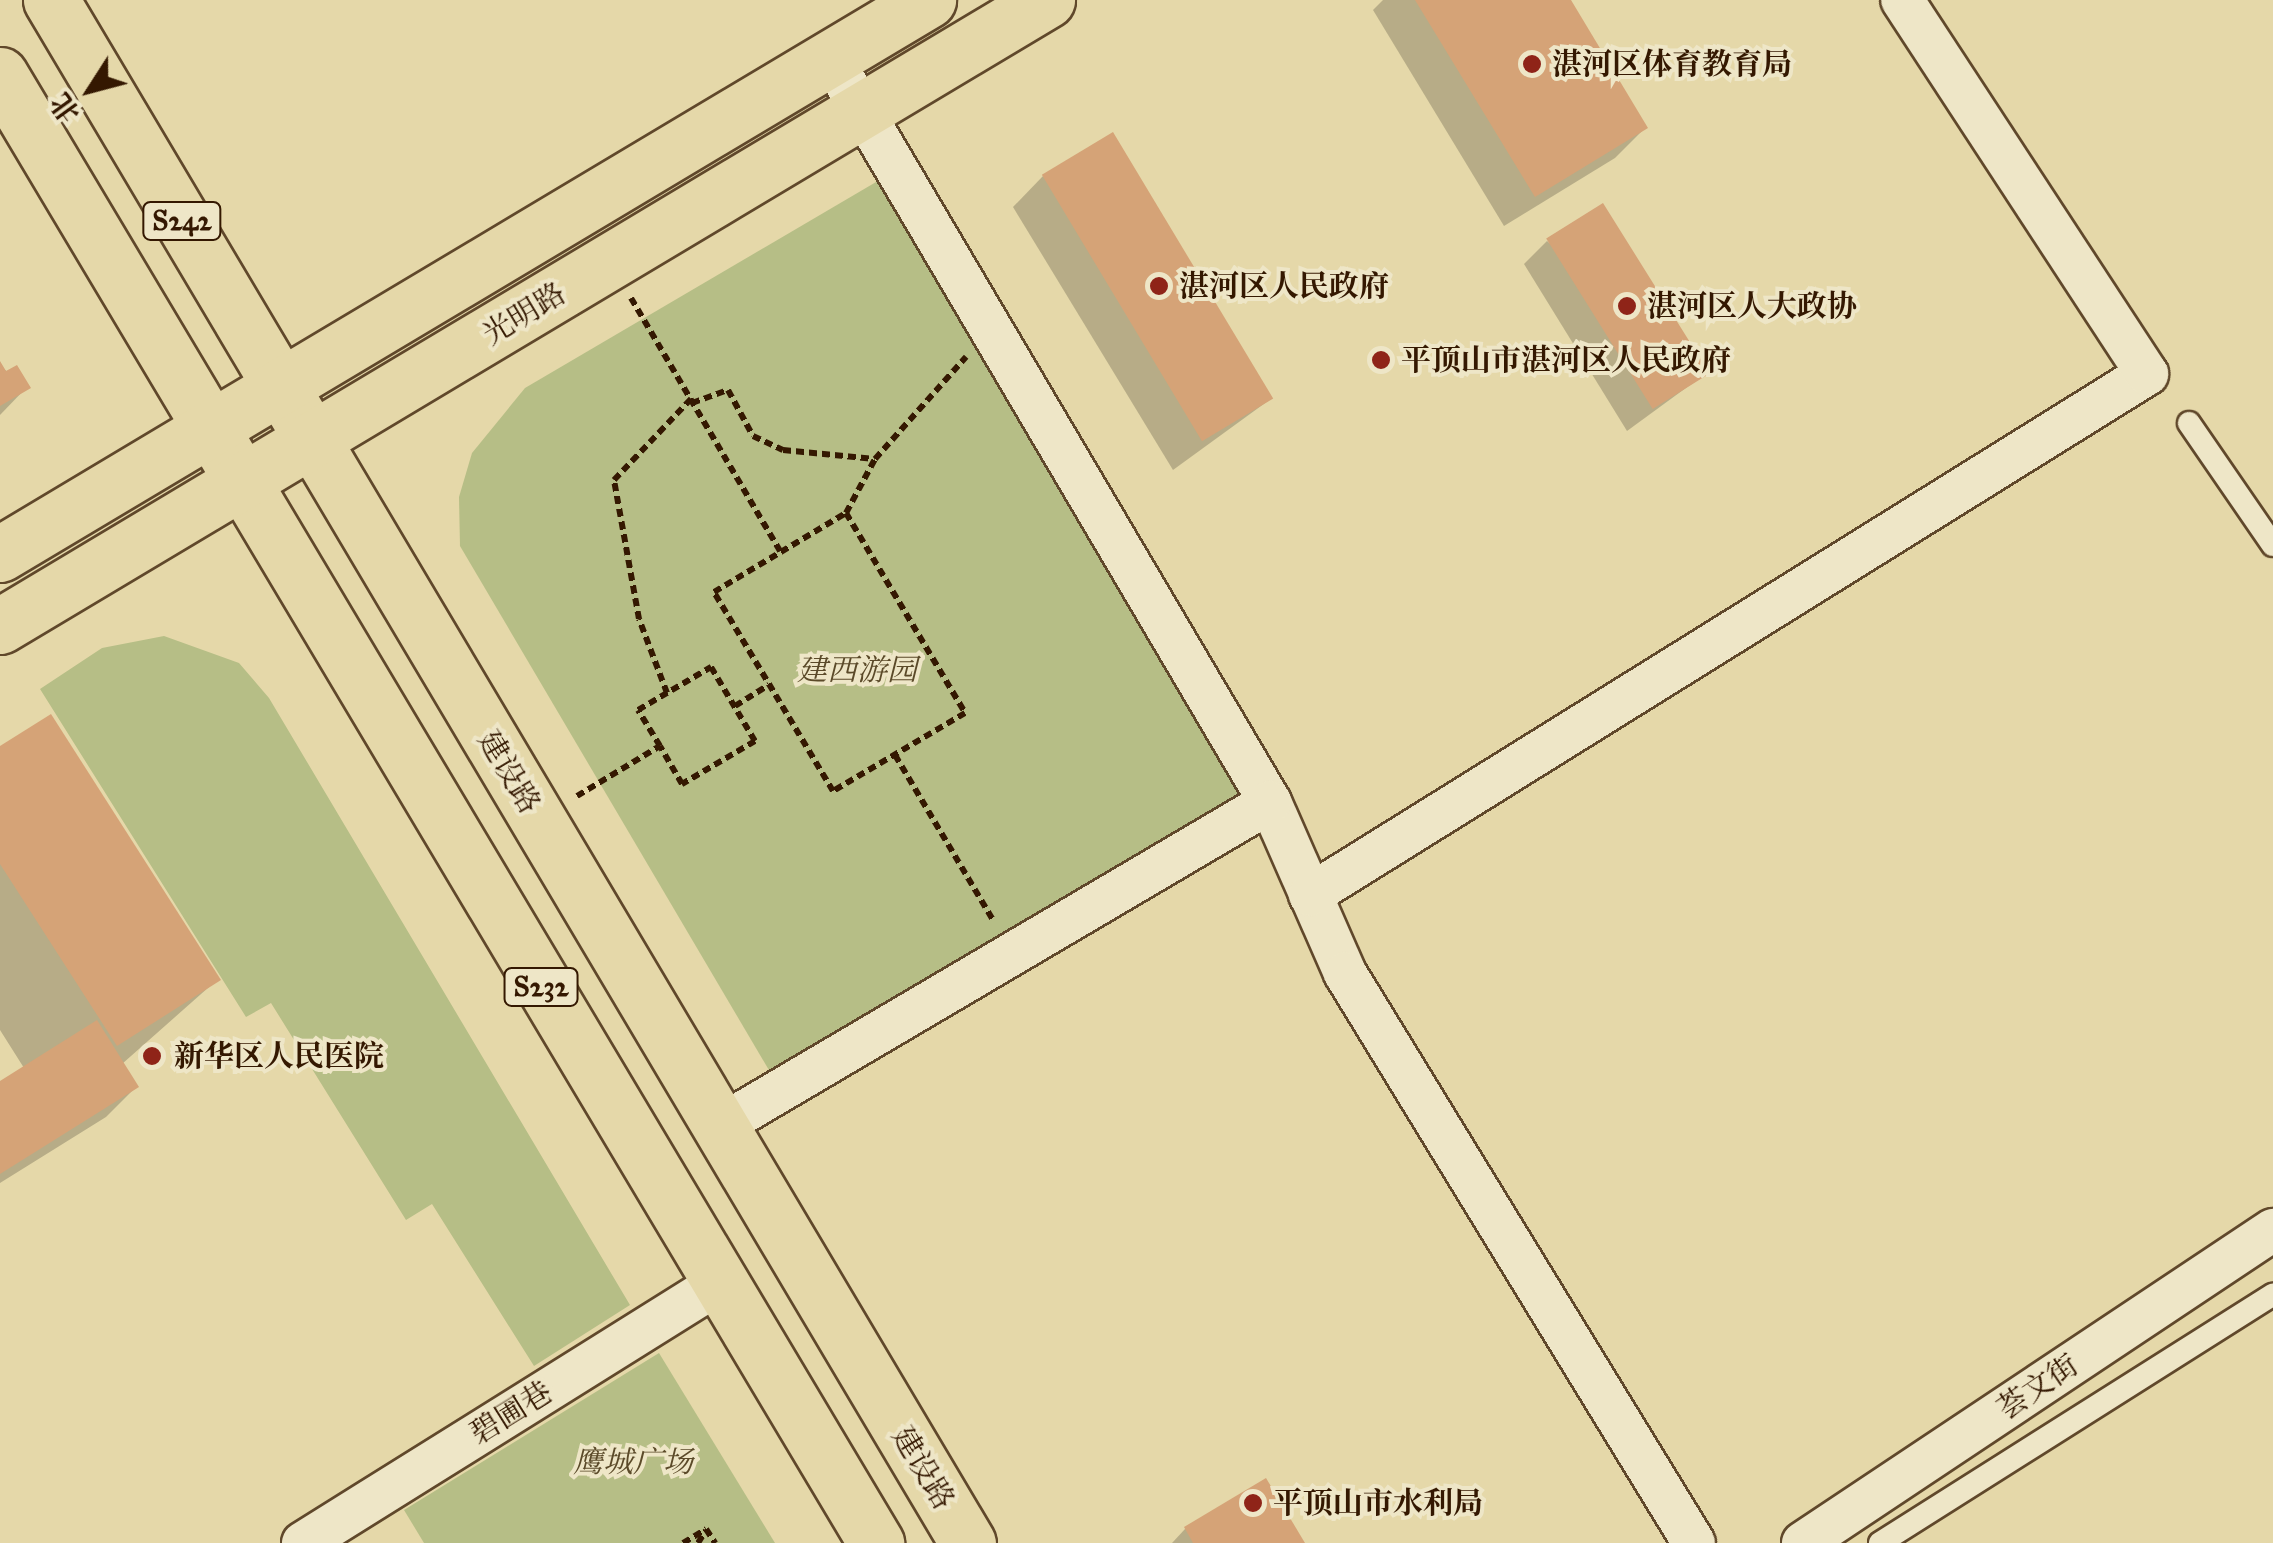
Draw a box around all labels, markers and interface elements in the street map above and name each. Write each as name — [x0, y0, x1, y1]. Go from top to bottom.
north arrow — [40, 40, 140, 140]
place label: 湛河区体育教育局 — [1552, 46, 1792, 82]
marker: 湛河区体育教育局 — [1521, 53, 1543, 75]
text: 北 — [43, 86, 88, 130]
road number: S242 — [142, 198, 222, 244]
place label: 湛河区人民政府 — [1179, 268, 1389, 304]
street label: 光明路 — [476, 275, 572, 353]
marker: 湛河区人民政府 — [1148, 275, 1170, 297]
place label: 湛河区人大政协 — [1647, 288, 1857, 324]
marker: 湛河区人大政协 — [1616, 295, 1638, 317]
place label: 平顶山市湛河区人民政府 — [1401, 342, 1731, 378]
marker: 平顶山市湛河区人民政府 — [1370, 349, 1392, 371]
park label: 建西游园 — [797, 652, 917, 688]
street label: 建设路 — [470, 724, 548, 820]
road number: S232 — [504, 964, 578, 1010]
place label: 新华区人民医院 — [174, 1038, 384, 1074]
marker: 新华区人民医院 — [139, 1043, 165, 1069]
street label: 荟文街 — [1991, 1347, 2085, 1427]
street label: 碧圃巷 — [463, 1374, 559, 1452]
street label: 建设路 — [884, 1420, 962, 1516]
park label: 鹰城广场 — [573, 1444, 693, 1480]
place label: 平顶山市水利局 — [1273, 1485, 1483, 1521]
marker: 平顶山市水利局 — [1242, 1492, 1264, 1514]

